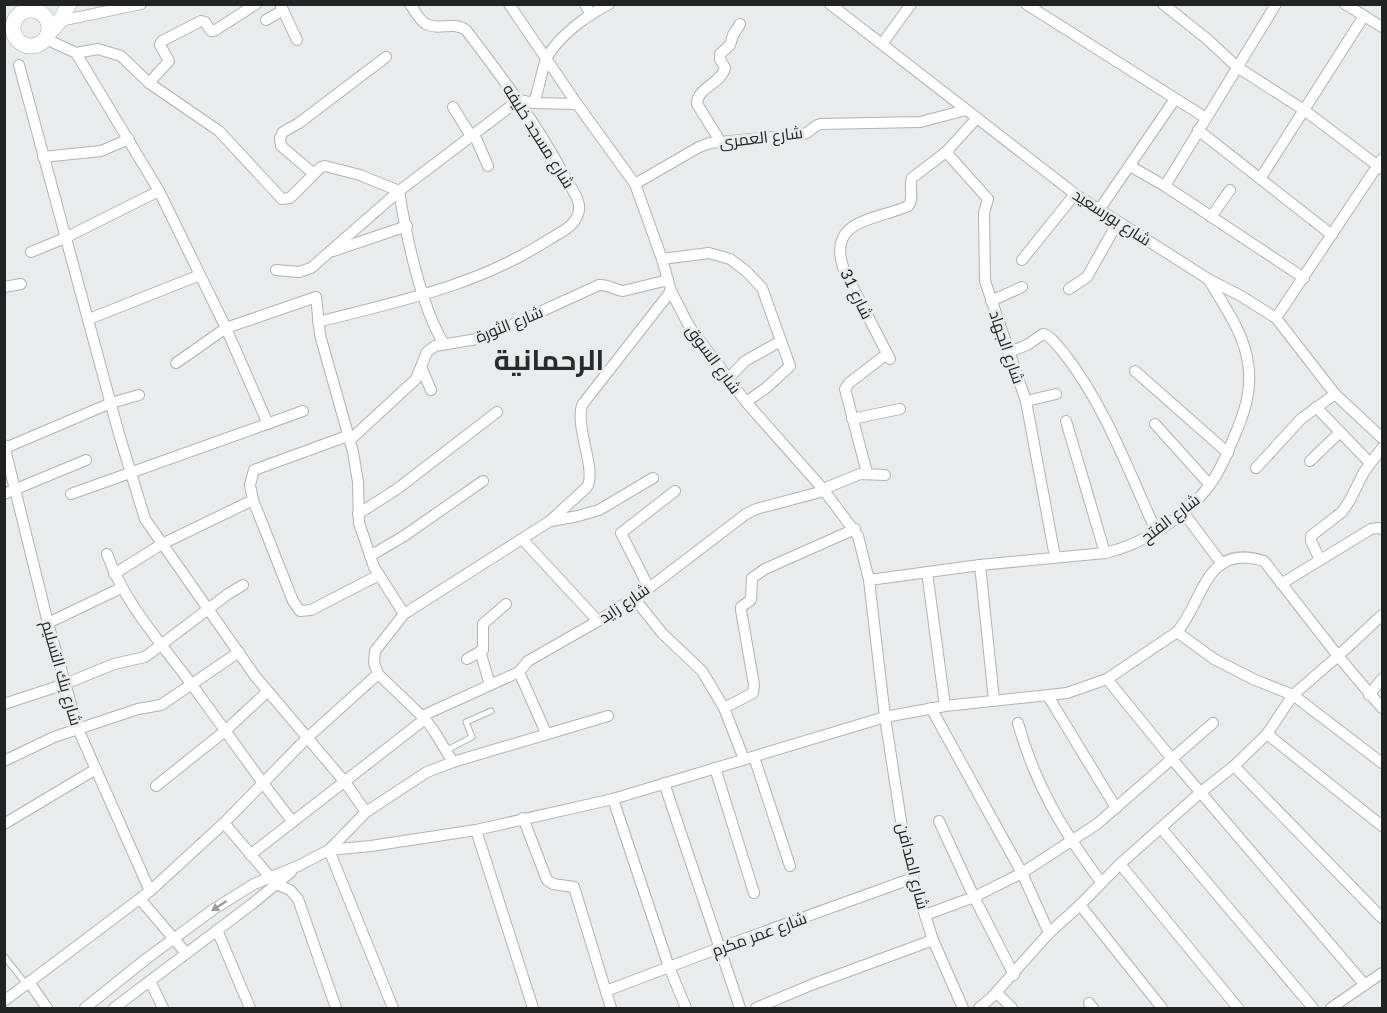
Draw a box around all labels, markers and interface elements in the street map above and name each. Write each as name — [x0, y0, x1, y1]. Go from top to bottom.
street label: شارع مسجد خليفه — [497, 80, 579, 193]
street label: شارع العمرى — [718, 122, 804, 154]
street label: شارع بورسعيد — [1068, 184, 1155, 251]
street label: شارع 31 — [834, 266, 878, 323]
street label: شارع الثورة — [472, 301, 547, 348]
street label: شارع الجهاد — [983, 308, 1029, 387]
street label: شارع السوق — [681, 321, 746, 399]
district label: الرحمانية — [494, 342, 604, 377]
street label: شارع الفتح — [1137, 489, 1205, 548]
street label: شارع زايد — [595, 579, 654, 629]
street label: شارع بنك التسليم — [36, 618, 87, 728]
street label: شارع المدافن — [891, 821, 933, 912]
one-way arrow — [211, 901, 227, 912]
street label: شارع عمر مكرم — [709, 908, 810, 962]

